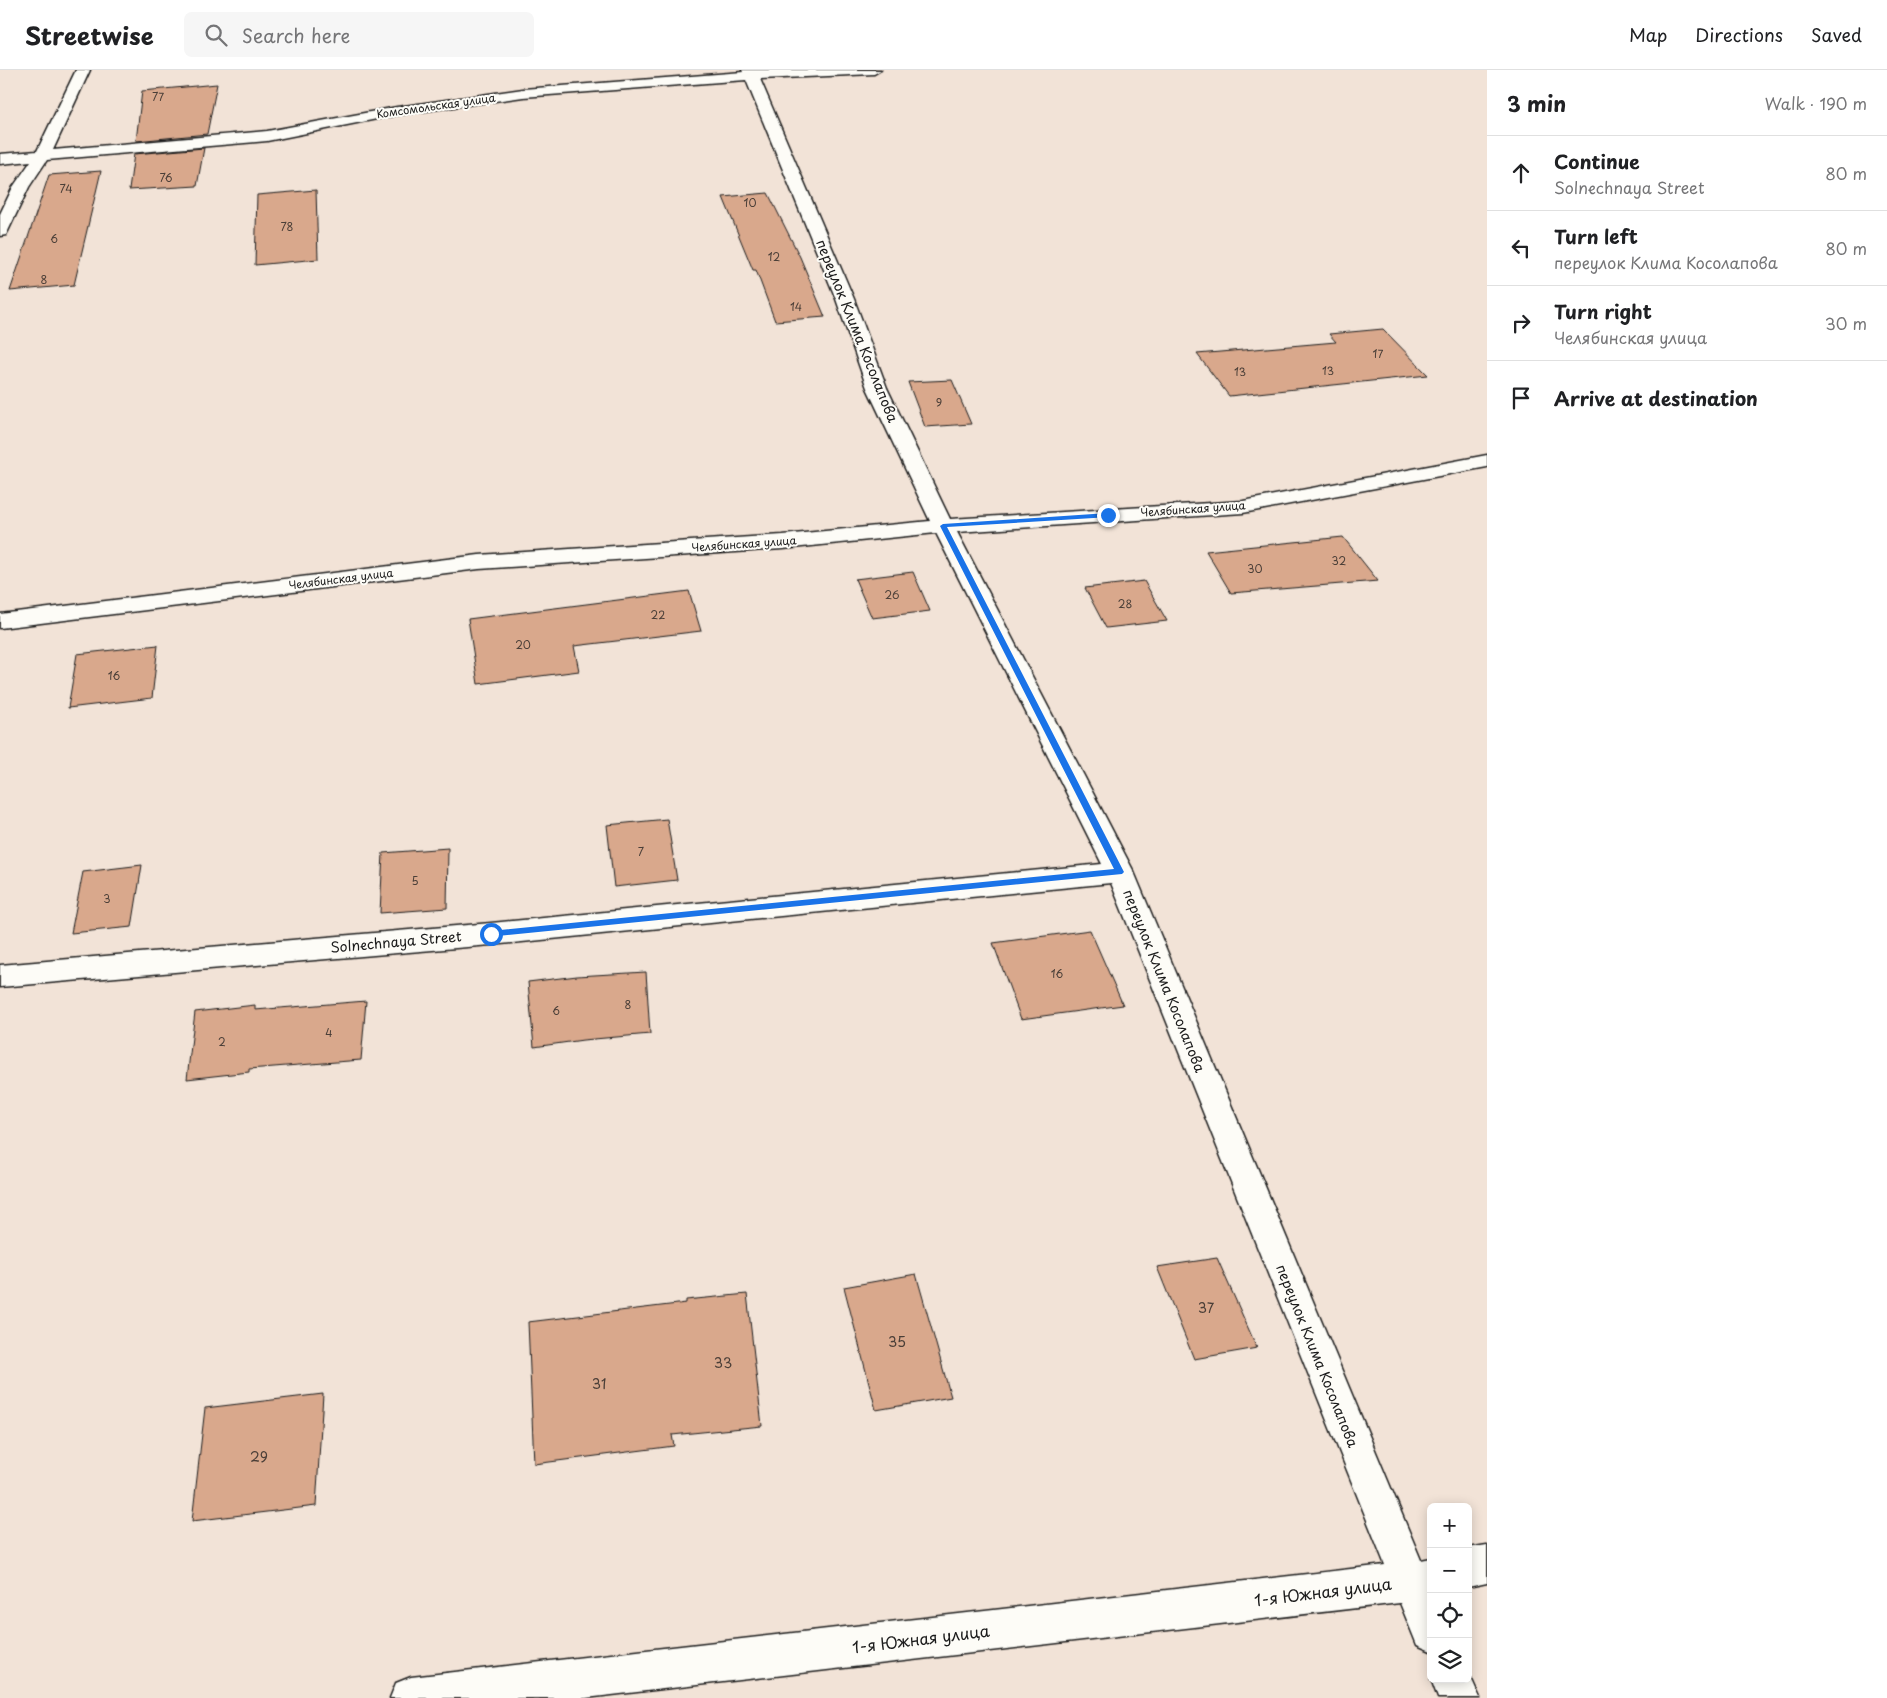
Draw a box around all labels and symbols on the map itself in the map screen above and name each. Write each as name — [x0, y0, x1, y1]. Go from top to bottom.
house number: 77 — [152, 88, 164, 105]
street label: Комсомольская улица — [375, 89, 497, 122]
house number: 76 — [159, 169, 173, 186]
house number: 74 — [59, 180, 73, 197]
house number: 10 — [744, 194, 756, 211]
house number: 78 — [281, 218, 294, 235]
house number: 6 — [50, 230, 58, 247]
street label: переулок Клима Косолапова — [811, 236, 904, 426]
house number: 12 — [768, 248, 781, 265]
house number: 8 — [41, 271, 48, 288]
house number: 14 — [790, 298, 802, 315]
house number: 17 — [1373, 345, 1384, 362]
house number: 13 — [1322, 362, 1334, 379]
house number: 13 — [1234, 363, 1246, 380]
house number: 9 — [936, 394, 942, 411]
street label: Челябинская улица — [1140, 496, 1246, 521]
route end — [1097, 504, 1120, 527]
street label: Челябинская улица — [691, 531, 797, 556]
house number: 32 — [1332, 552, 1347, 569]
house number: 30 — [1247, 560, 1263, 577]
street label: Челябинская улица — [288, 564, 394, 593]
house number: 26 — [884, 586, 900, 603]
house number: 28 — [1118, 595, 1132, 612]
house number: 22 — [651, 606, 665, 623]
house number: 20 — [515, 636, 531, 653]
house number: 16 — [108, 667, 121, 684]
house number: 7 — [638, 843, 644, 860]
house number: 5 — [411, 872, 419, 889]
street label: переулок Клима Косолапова — [1118, 886, 1211, 1076]
house number: 3 — [103, 890, 111, 907]
route start — [480, 923, 503, 946]
street label: Solnechnaya Street — [329, 925, 463, 958]
house number: 16 — [1051, 965, 1064, 982]
house number: 8 — [625, 996, 632, 1013]
house number: 6 — [552, 1002, 560, 1019]
house number: 4 — [325, 1024, 333, 1041]
house number: 2 — [218, 1033, 226, 1050]
street label: переулок Клима Косолапова — [1271, 1261, 1364, 1451]
house number: 37 — [1198, 1297, 1215, 1318]
house number: 35 — [888, 1331, 906, 1352]
house number: 33 — [714, 1352, 732, 1373]
house number: 31 — [592, 1373, 606, 1394]
house number: 29 — [250, 1446, 268, 1467]
street label: 1-я Южная улица — [1253, 1571, 1393, 1611]
street label: 1-я Южная улица — [851, 1618, 991, 1658]

